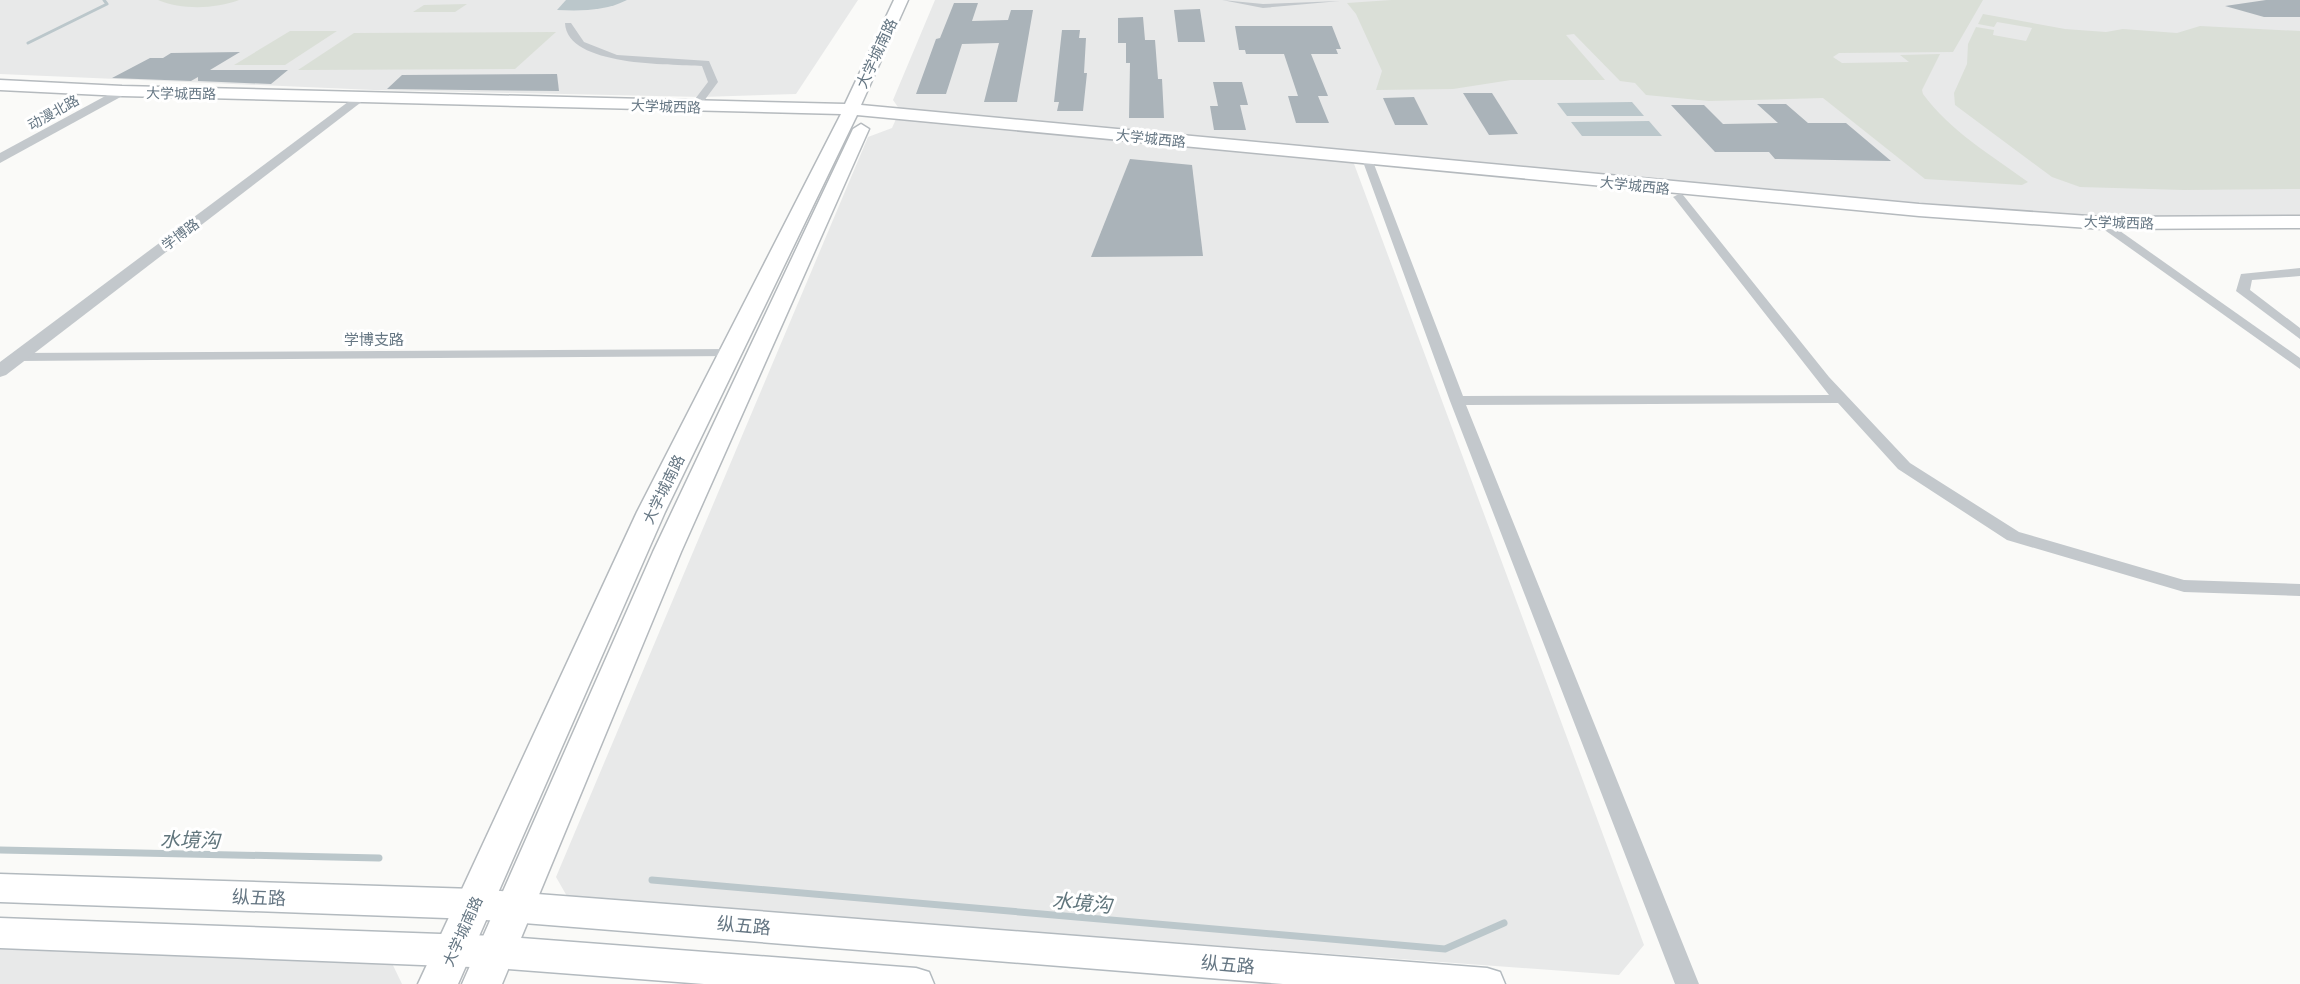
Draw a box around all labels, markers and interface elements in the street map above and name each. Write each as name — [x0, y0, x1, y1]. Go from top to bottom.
street label: 大学城南路 — [852, 15, 900, 91]
street label: 大学城西路 — [146, 84, 216, 102]
street label: 动漫北路 — [24, 91, 82, 133]
street label: 大学城西路 — [631, 96, 701, 116]
street label: 大学城西路 — [1115, 126, 1187, 150]
street label: 大学城西路 — [1599, 173, 1671, 197]
street label: 大学城西路 — [2084, 212, 2154, 232]
street label: 学博路 — [158, 215, 202, 253]
street label: 学博支路 — [344, 330, 404, 348]
street label: 大学城南路 — [638, 451, 688, 527]
water label: 水境沟 — [160, 826, 222, 852]
street label: 纵五路 — [232, 885, 286, 909]
water label: 水境沟 — [1051, 887, 1115, 917]
street label: 大学城南路 — [439, 893, 485, 969]
street label: 纵五路 — [716, 912, 772, 938]
street label: 纵五路 — [1200, 951, 1256, 977]

